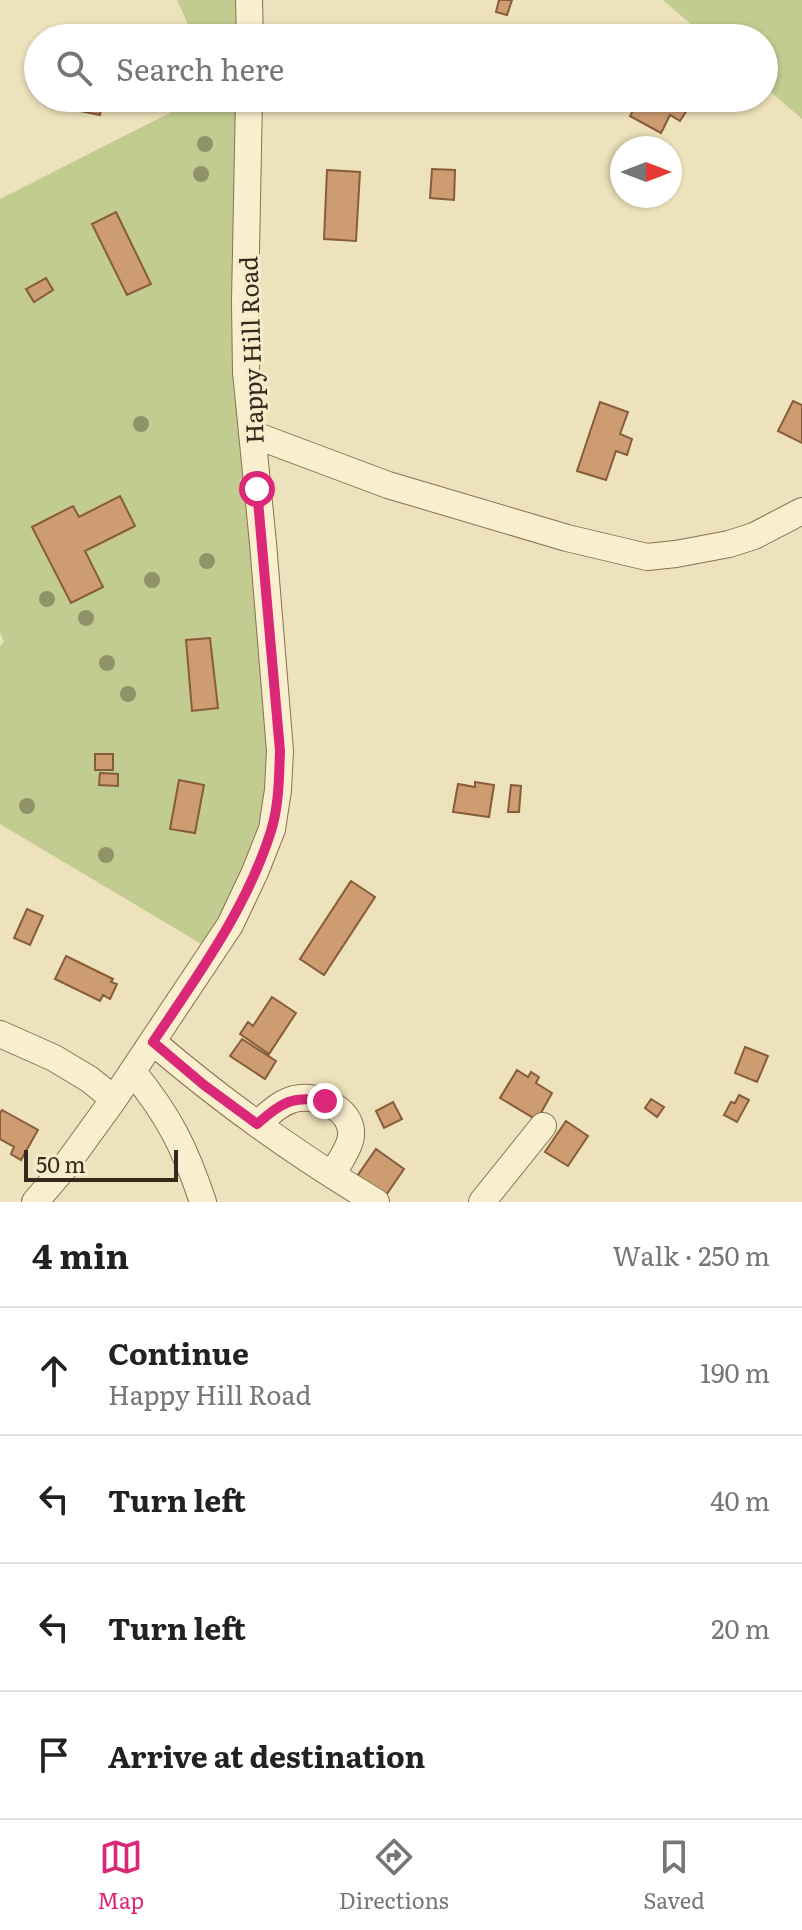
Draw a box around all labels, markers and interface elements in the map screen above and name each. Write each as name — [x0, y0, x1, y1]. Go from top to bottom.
search box — [24, 24, 778, 112]
icon: search — [52, 46, 96, 90]
text: Search here — [116, 46, 284, 90]
north arrow — [610, 136, 682, 208]
street label: Happy Hill Road — [229, 255, 271, 444]
route start — [239, 471, 275, 507]
route end — [307, 1083, 343, 1119]
scale bar — [24, 1146, 178, 1182]
text: 50 m — [36, 1147, 86, 1180]
text: 4 min — [32, 1229, 129, 1279]
text: Walk · 250 m — [613, 1235, 770, 1274]
text: Continue — [108, 1330, 249, 1374]
icon: ahead — [32, 1349, 76, 1393]
text: 190 m — [700, 1352, 770, 1391]
text: Happy Hill Road — [108, 1374, 311, 1413]
icon: left — [32, 1477, 76, 1521]
text: Turn left — [108, 1477, 246, 1521]
text: 40 m — [710, 1480, 770, 1519]
icon: left — [32, 1605, 76, 1649]
text: Turn left — [108, 1605, 246, 1649]
text: 20 m — [711, 1608, 770, 1647]
icon: arrive — [32, 1733, 76, 1777]
text: Arrive at destination — [108, 1733, 425, 1777]
tab: Map — [97, 1835, 144, 1916]
tab: Directions — [339, 1835, 449, 1916]
tab: Saved — [643, 1835, 705, 1916]

